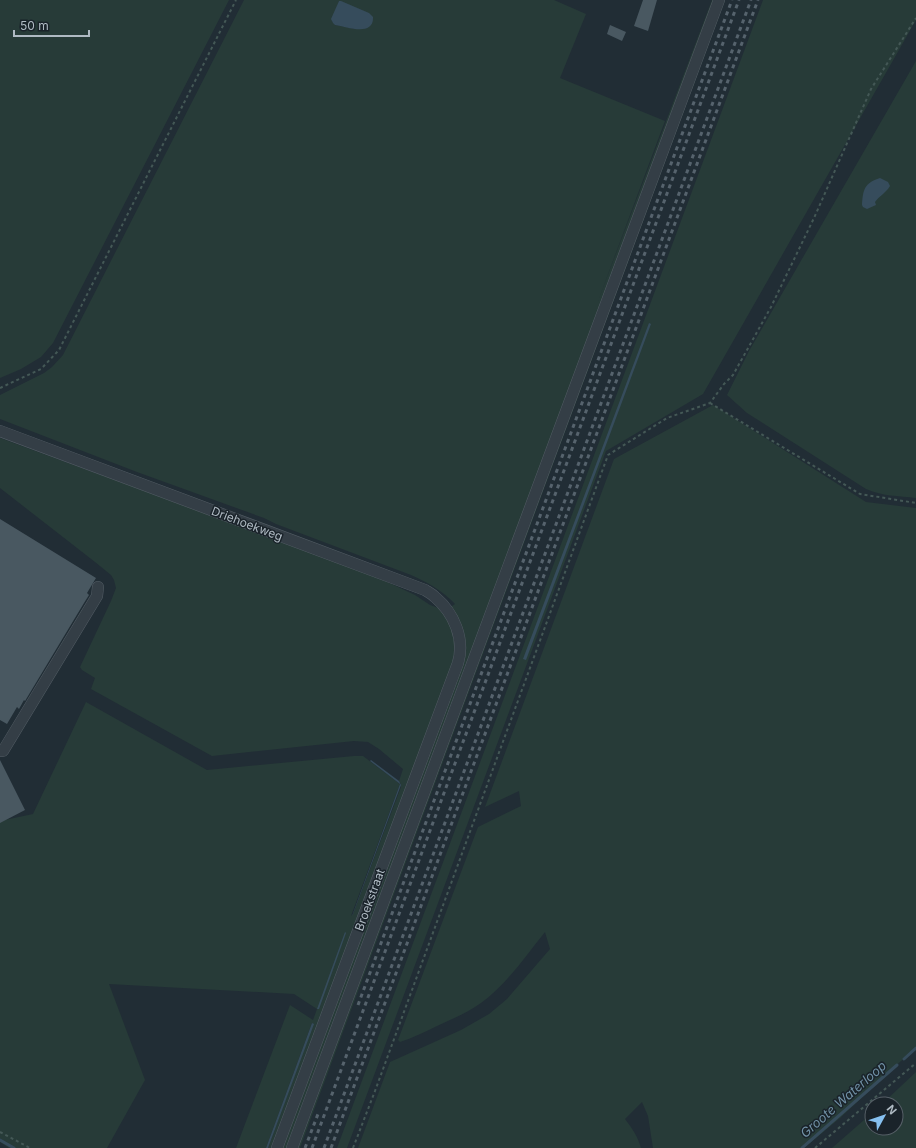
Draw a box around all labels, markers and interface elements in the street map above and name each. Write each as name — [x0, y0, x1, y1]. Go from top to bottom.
scale bar — [14, 12, 89, 38]
text: 50 m — [20, 18, 49, 33]
street label: Driehoekweg — [209, 503, 285, 544]
street label: Broekstraat — [351, 867, 388, 933]
water label: Groote Waterloop — [797, 1057, 889, 1141]
north arrow — [864, 1096, 904, 1136]
text: N — [884, 1102, 900, 1117]

